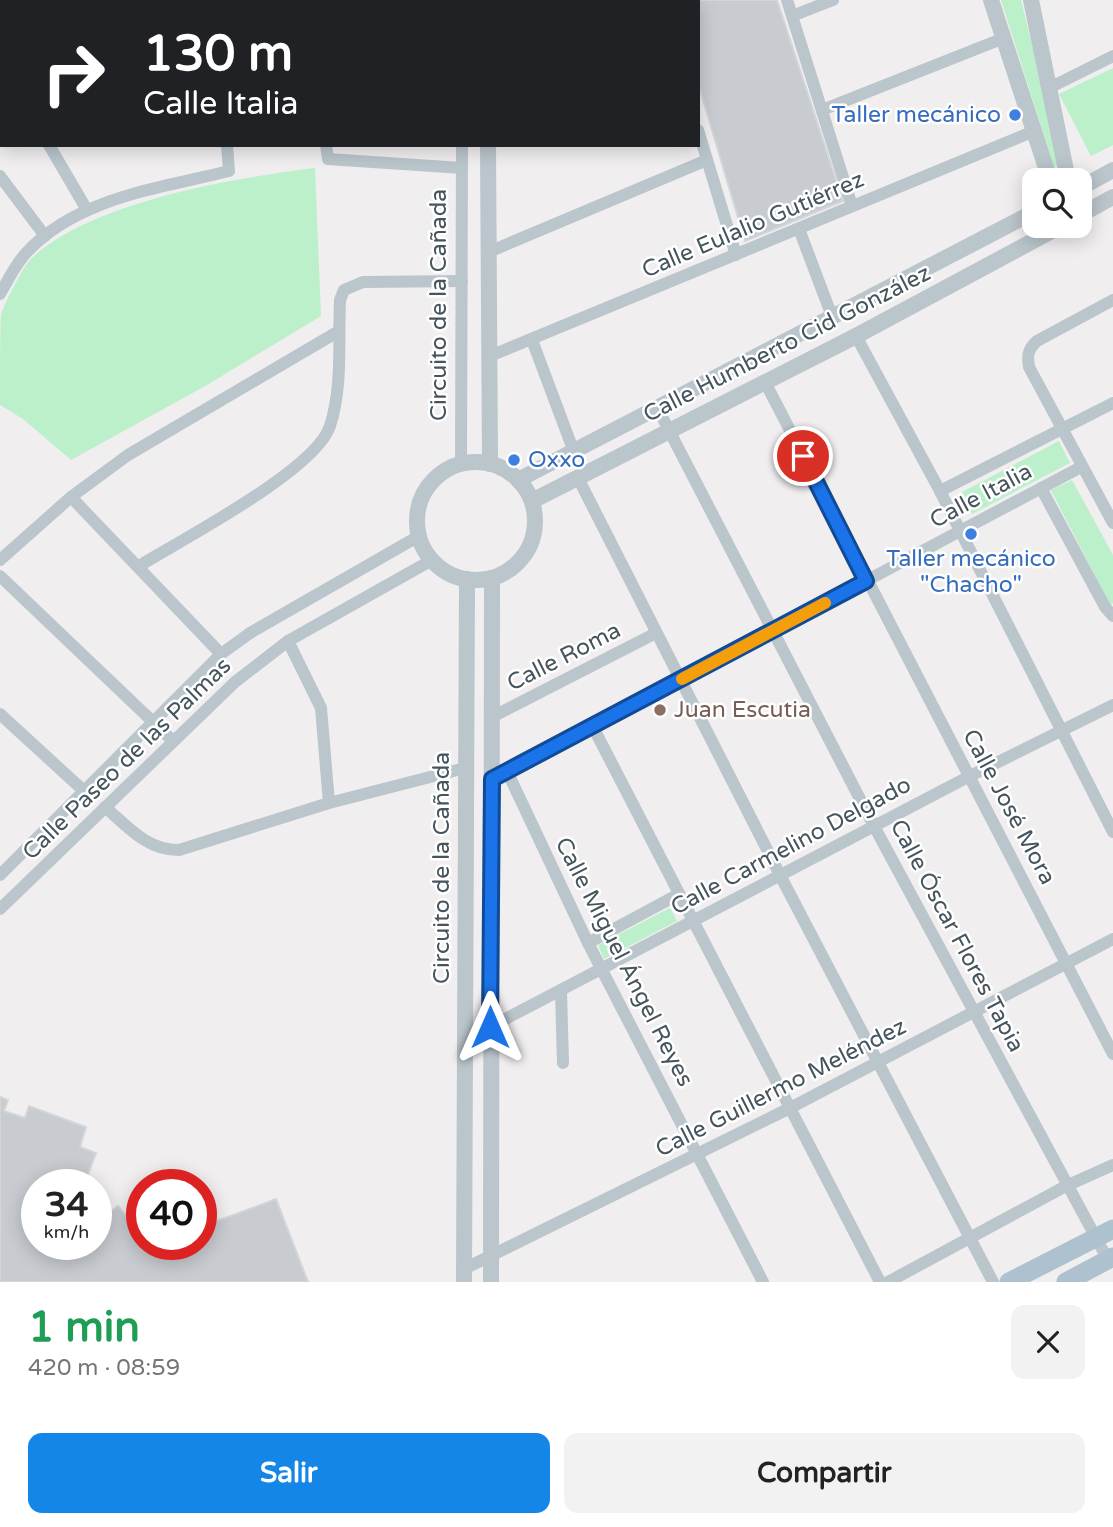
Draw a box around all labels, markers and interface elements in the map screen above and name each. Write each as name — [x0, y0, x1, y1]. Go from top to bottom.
text: 130 m — [143, 25, 293, 84]
icon: right — [28, 28, 119, 119]
text: Calle Italia — [143, 85, 299, 123]
place label: Taller mecánico — [831, 101, 1001, 129]
marker: Taller mecánico — [1007, 107, 1023, 123]
street label: Calle Eulalio Gutiérrez — [638, 166, 868, 284]
map controls — [1022, 168, 1092, 238]
button: search — [1022, 168, 1092, 238]
street label: Circuito de la Cañada — [425, 189, 453, 421]
street label: Calle Humberto Cid González — [639, 259, 935, 429]
pin — [773, 426, 833, 486]
icon: arrive — [784, 437, 822, 475]
place label: Oxxo — [528, 446, 585, 474]
marker: Oxxo — [506, 452, 522, 468]
street label: Calle Italia — [925, 457, 1037, 535]
marker: Taller mecánico "Chacho" — [963, 526, 979, 542]
place label: Taller mecánico "Chacho" — [886, 545, 1056, 599]
street label: Calle Roma — [503, 616, 625, 698]
street label: Calle Paseo de las Palmas — [17, 652, 237, 866]
place label: Juan Escutia — [674, 696, 811, 724]
marker: Juan Escutia — [652, 702, 668, 718]
street label: Calle José Mora — [956, 725, 1062, 889]
street label: Circuito de la Cañada — [428, 752, 456, 984]
street label: Calle Carmelino Delgado — [666, 771, 916, 921]
street label: Calle Óscar Flores Tapia — [884, 815, 1030, 1057]
street label: Calle Miguel Ángel Reyes — [549, 833, 699, 1091]
position arrow — [453, 990, 527, 1064]
street label: Calle Guillermo Meléndez — [651, 1013, 911, 1163]
speed limit sign: 40 — [126, 1169, 217, 1260]
text: 34 — [45, 1184, 88, 1226]
text: km/h — [44, 1221, 89, 1243]
text: 1 min — [28, 1302, 140, 1353]
button: close — [1011, 1305, 1085, 1379]
text: 420 m · 08:59 — [28, 1354, 180, 1382]
button: Salir — [28, 1433, 550, 1513]
button: Compartir — [564, 1433, 1085, 1513]

